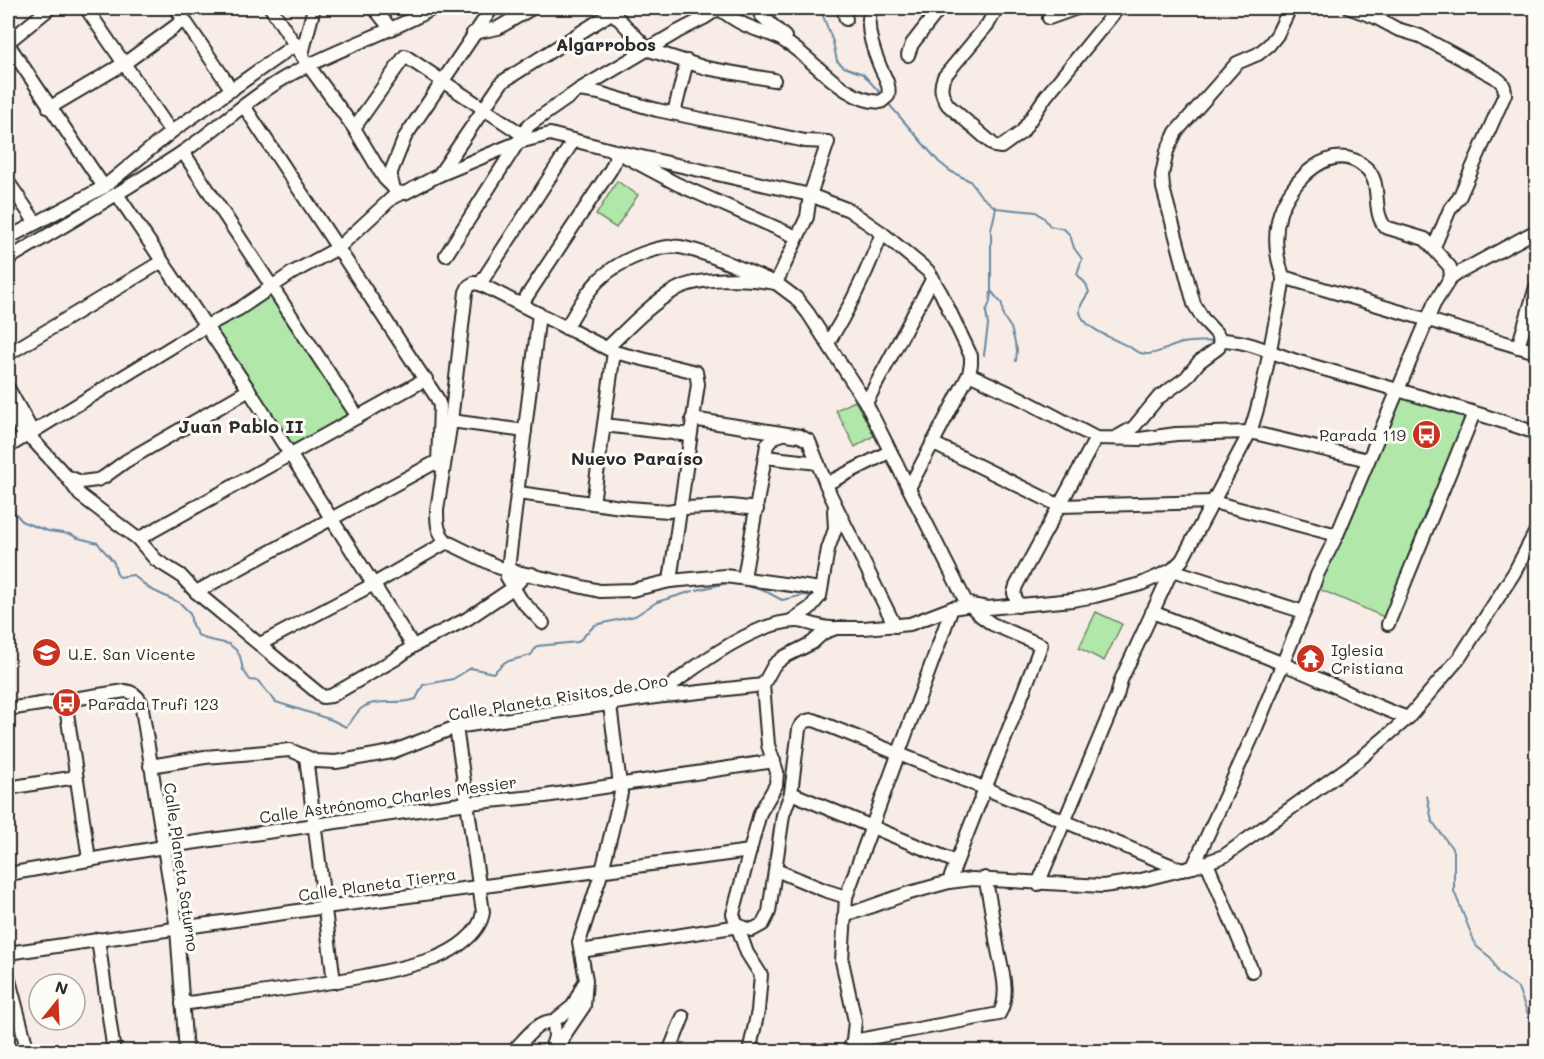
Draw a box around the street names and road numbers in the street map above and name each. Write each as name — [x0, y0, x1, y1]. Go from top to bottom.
street label: Calle Planeta Risitos de Oro — [447, 669, 669, 725]
street label: Calle Astrónomo Charles Messier — [258, 771, 518, 827]
street label: Calle Planeta Saturno — [160, 781, 204, 953]
street label: Calle Planeta Tierra — [297, 863, 457, 905]

